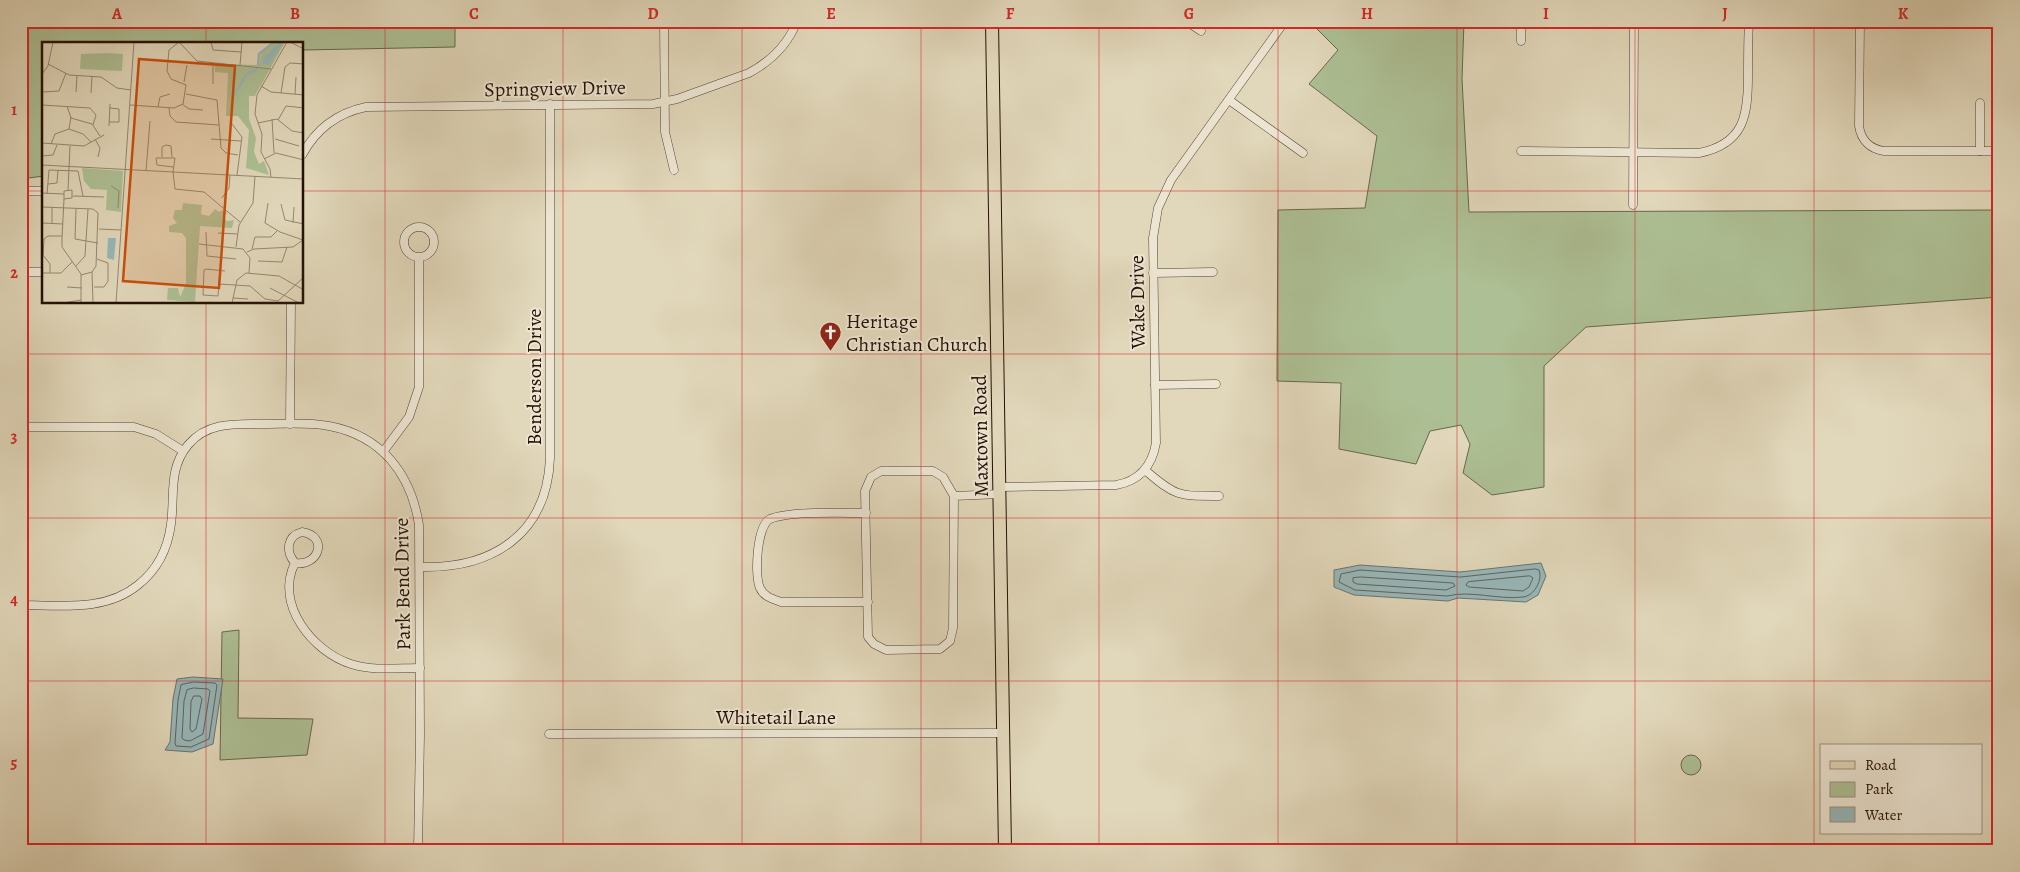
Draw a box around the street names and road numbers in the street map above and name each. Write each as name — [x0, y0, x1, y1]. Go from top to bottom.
street label: Springview Drive — [484, 74, 626, 103]
street label: Wake Drive — [1123, 255, 1152, 350]
street label: Benderson Drive — [521, 309, 548, 445]
street label: Maxtown Road — [966, 374, 995, 497]
street label: Park Bend Drive — [388, 517, 417, 651]
street label: Whitetail Lane — [715, 704, 836, 731]

